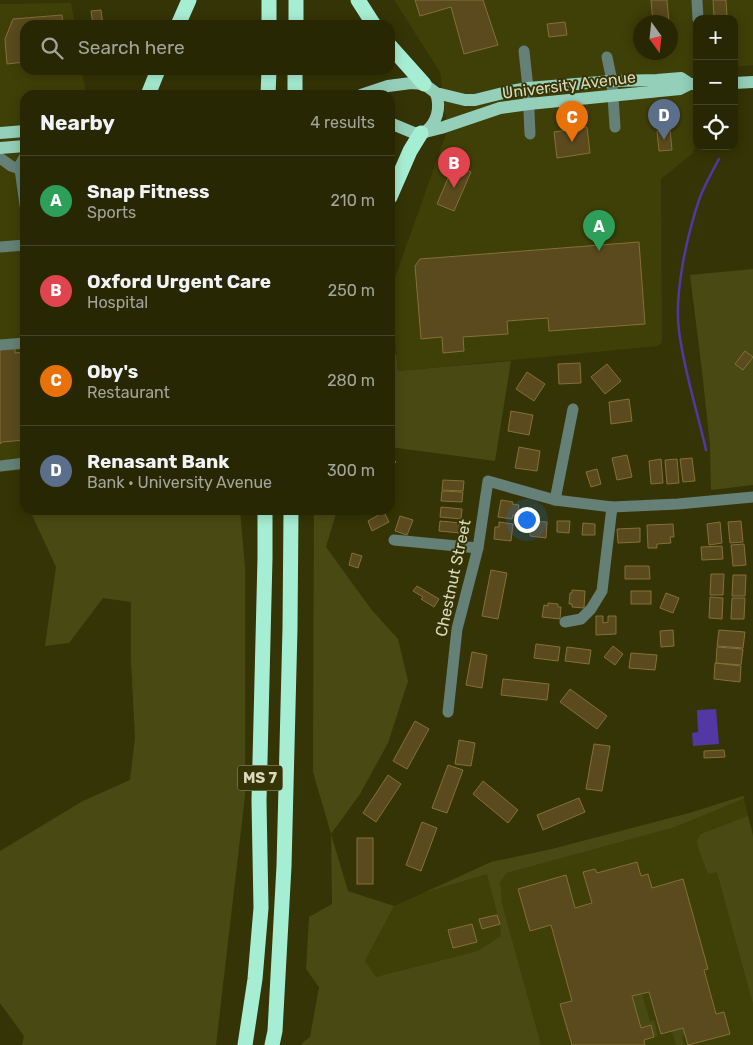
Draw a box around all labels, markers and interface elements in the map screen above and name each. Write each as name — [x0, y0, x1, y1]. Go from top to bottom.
north arrow — [633, 15, 678, 60]
map controls — [693, 15, 738, 150]
button: + — [693, 15, 738, 60]
search box — [20, 20, 395, 75]
icon: search — [38, 34, 66, 62]
text: Search here — [78, 36, 185, 59]
button: − — [693, 60, 738, 105]
street label: University Avenue — [501, 67, 637, 103]
pin: D — [648, 99, 680, 140]
pin: C — [556, 101, 588, 142]
button: locate — [693, 105, 738, 150]
text: Nearby — [40, 110, 115, 135]
text: 4 results — [310, 113, 375, 132]
pin: B — [438, 147, 470, 188]
text: Snap Fitness — [87, 180, 210, 203]
text: A — [50, 191, 62, 210]
text: 210 m — [330, 191, 375, 210]
text: Sports — [87, 203, 136, 222]
pin: A — [583, 210, 615, 251]
text: Oxford Urgent Care — [87, 270, 271, 293]
text: B — [50, 281, 62, 300]
text: 250 m — [328, 281, 375, 300]
text: Hospital — [87, 293, 148, 312]
text: Oby's — [87, 360, 138, 383]
text: C — [50, 371, 62, 390]
text: 280 m — [327, 371, 375, 390]
text: Restaurant — [87, 383, 170, 402]
text: Renasant Bank — [87, 450, 229, 473]
text: D — [50, 461, 62, 480]
text: 300 m — [327, 461, 375, 480]
text: Bank · University Avenue — [87, 473, 272, 492]
your location — [514, 507, 540, 533]
street label: Chestnut Street — [431, 518, 475, 638]
road number: MS 7 — [238, 766, 282, 790]

